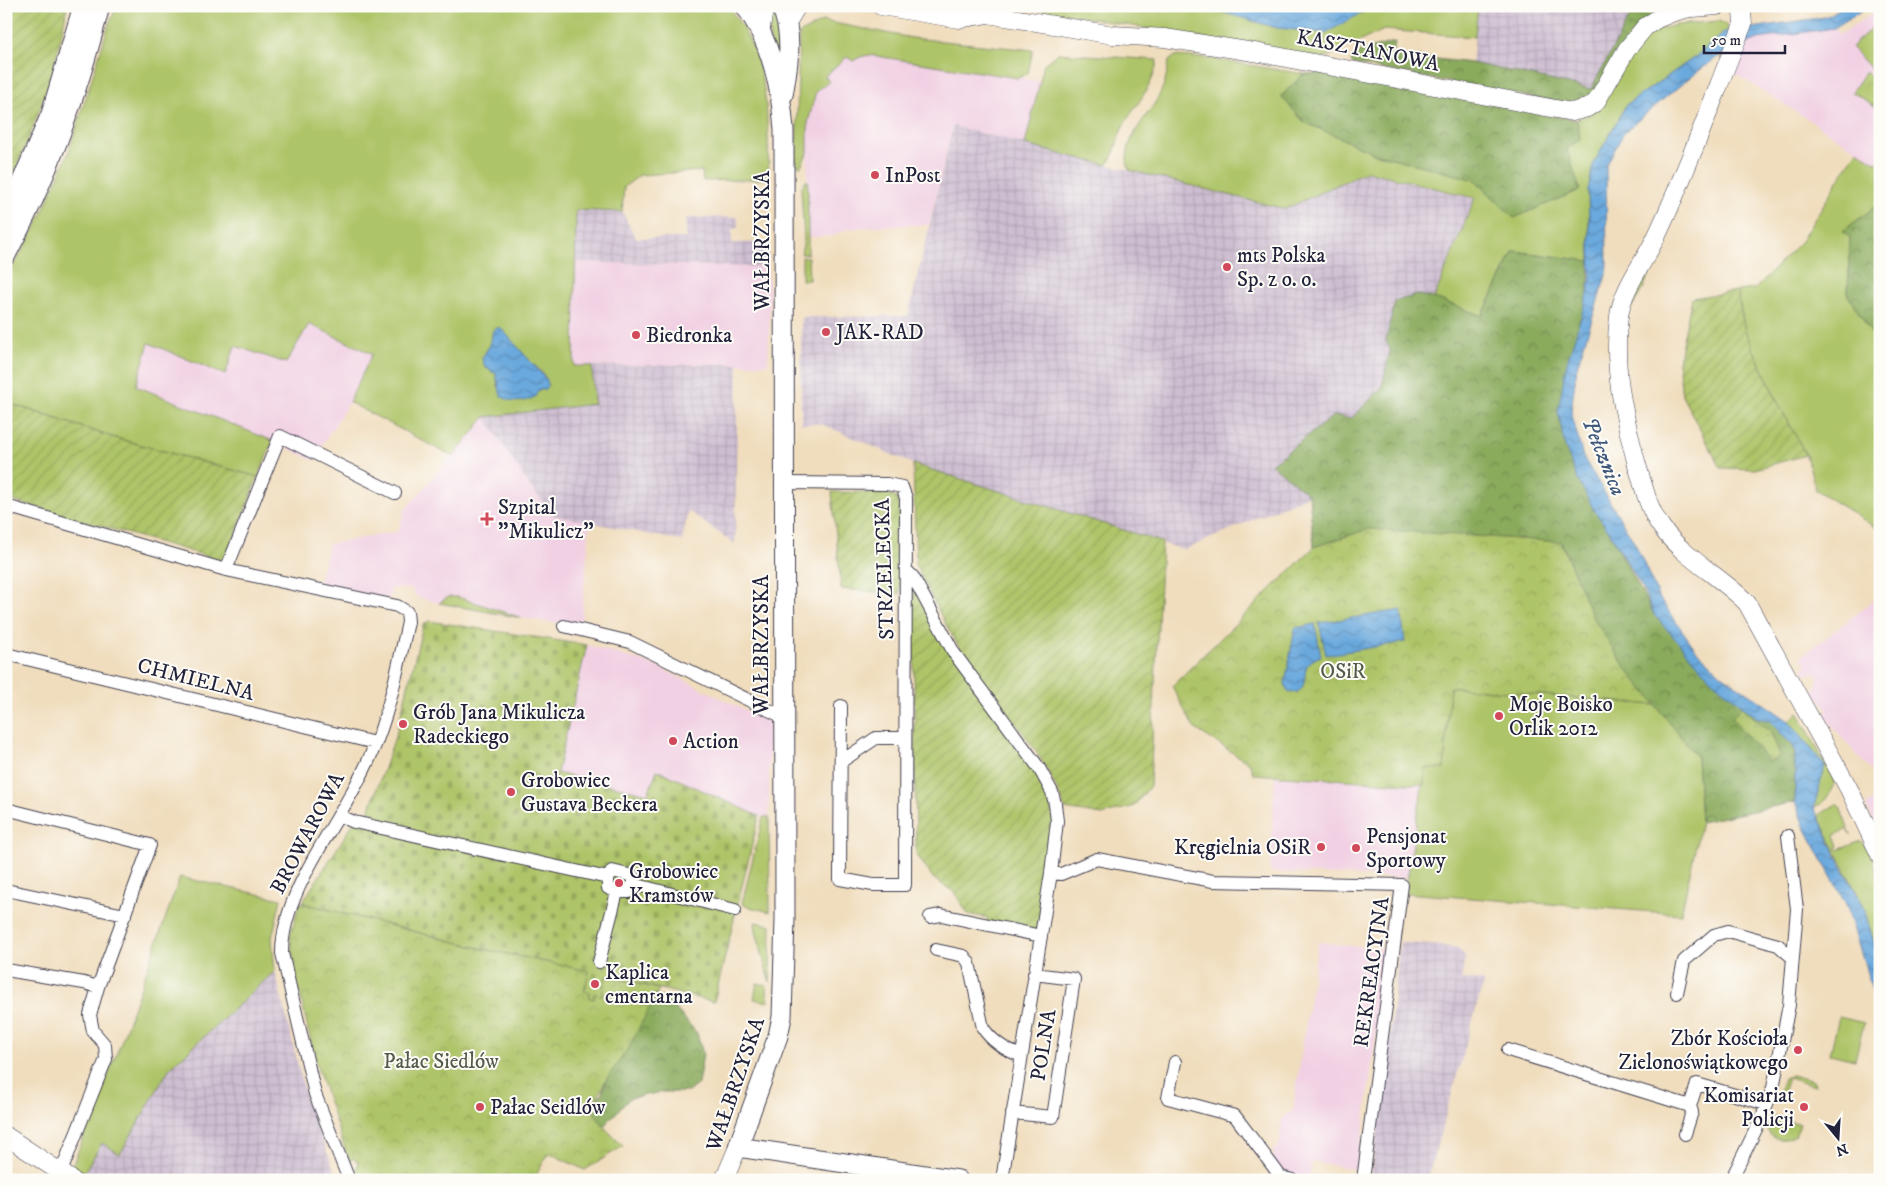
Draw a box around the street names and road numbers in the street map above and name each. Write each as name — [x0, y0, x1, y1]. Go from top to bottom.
street label: KASZTANOWA — [1294, 24, 1442, 78]
street label: WAŁBRZYSKA — [750, 170, 776, 312]
street label: STRZELECKA — [870, 497, 900, 640]
street label: WAŁBRZYSKA — [749, 574, 775, 716]
street label: CHMIELNA — [135, 653, 258, 707]
street label: BROWAROWA — [265, 768, 351, 899]
street label: REKREACYJNA — [1349, 895, 1396, 1049]
street label: POLNA — [1026, 1007, 1063, 1083]
street label: WAŁBRZYSKA — [701, 1013, 771, 1156]

